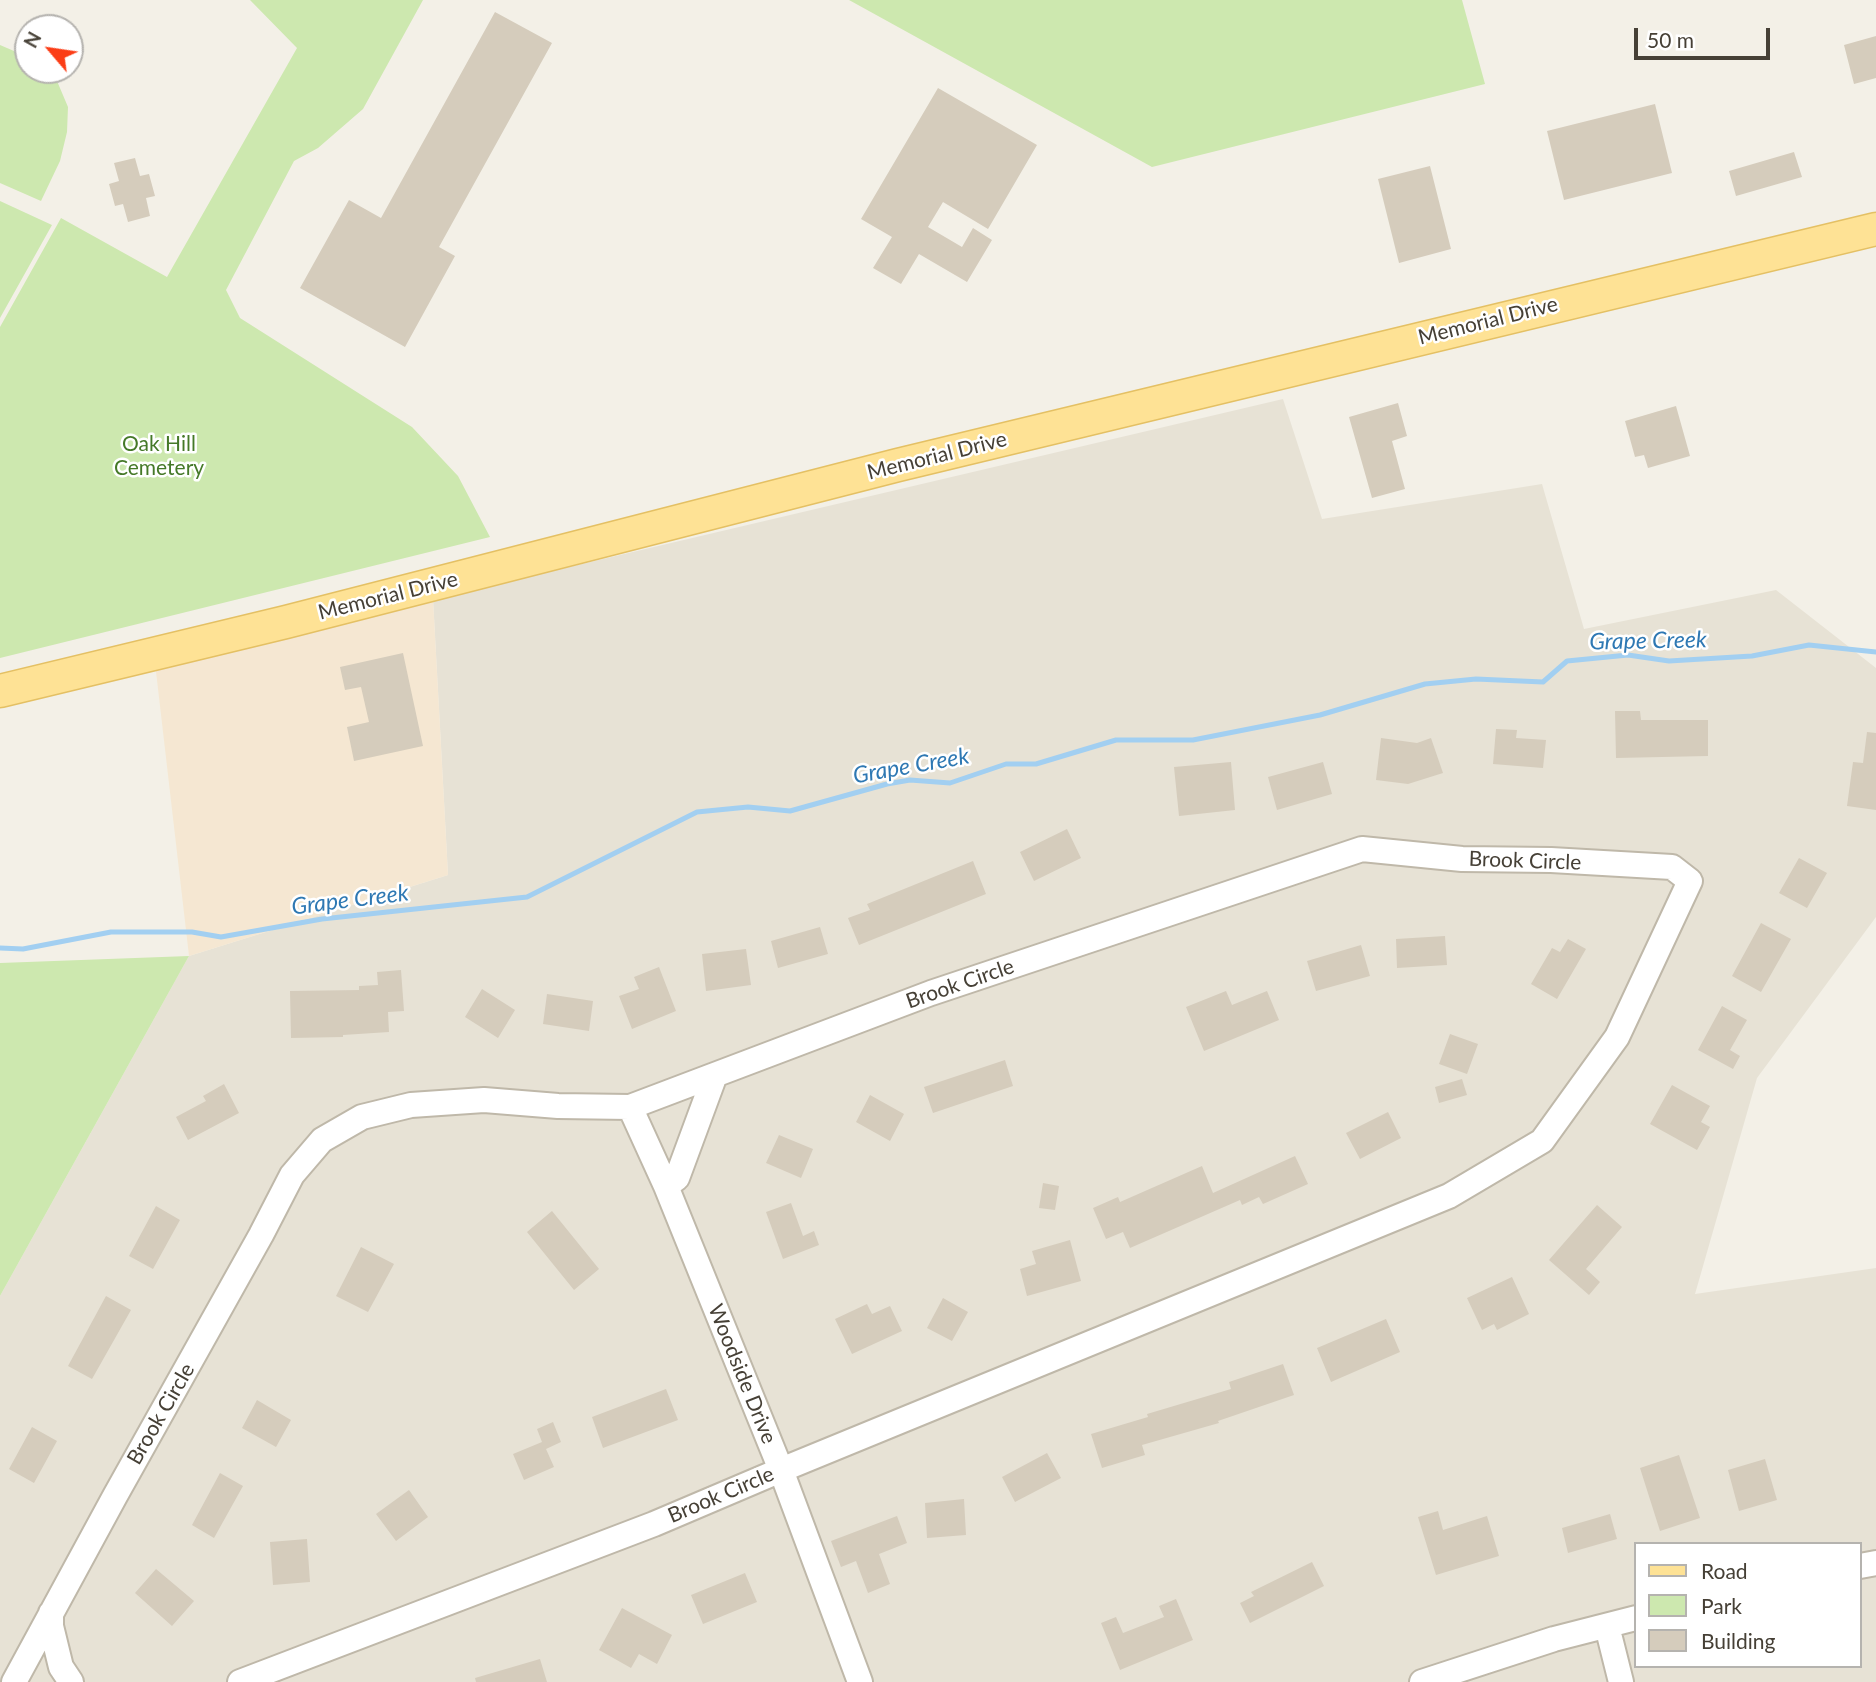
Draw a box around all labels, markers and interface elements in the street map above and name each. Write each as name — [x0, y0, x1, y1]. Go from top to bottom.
north arrow — [14, 14, 84, 84]
scale bar — [1638, 14, 1774, 58]
text: 50 m — [1647, 27, 1694, 52]
text: N — [18, 28, 46, 52]
street label: Memorial Drive — [1416, 291, 1560, 351]
street label: Memorial Drive — [865, 426, 1009, 486]
park label: Oak Hill Cemetery — [114, 431, 204, 481]
street label: Memorial Drive — [316, 566, 460, 626]
water label: Grape Creek — [1589, 626, 1707, 656]
water label: Grape Creek — [851, 742, 971, 790]
street label: Brook Circle — [1468, 846, 1582, 876]
water label: Grape Creek — [290, 879, 410, 921]
street label: Brook Circle — [903, 954, 1017, 1014]
street label: Woodside Drive — [702, 1300, 782, 1448]
street label: Brook Circle — [122, 1359, 200, 1469]
street label: Brook Circle — [664, 1461, 778, 1529]
legend — [1634, 1542, 1862, 1668]
text: Road — [1701, 1558, 1748, 1583]
text: Park — [1701, 1593, 1742, 1618]
text: Building — [1701, 1628, 1776, 1653]

